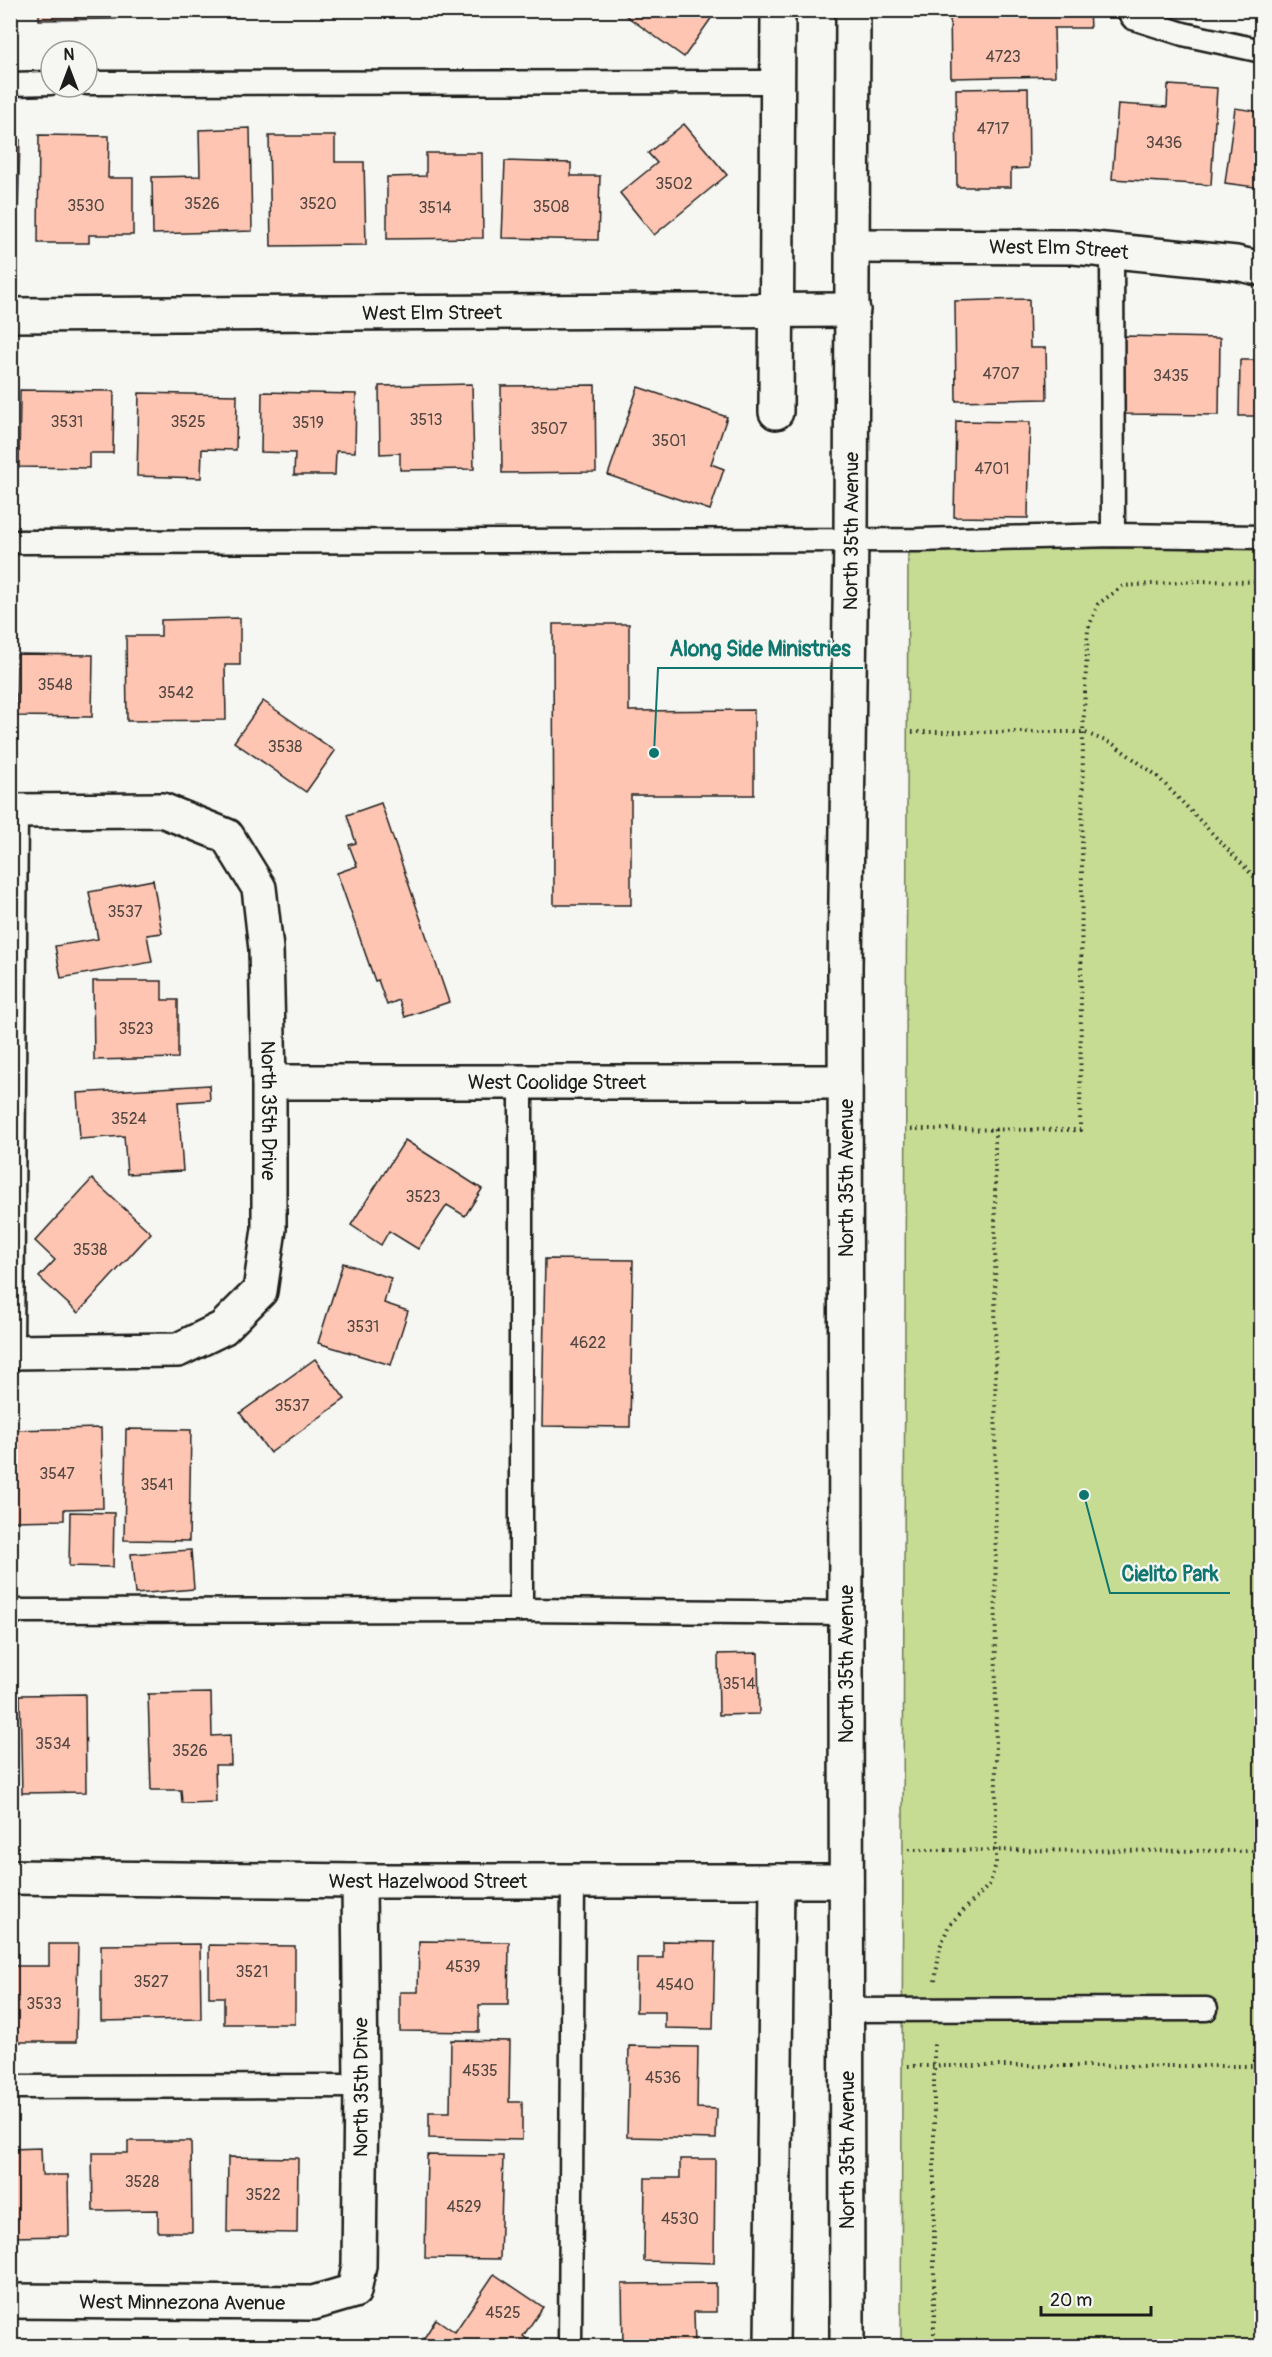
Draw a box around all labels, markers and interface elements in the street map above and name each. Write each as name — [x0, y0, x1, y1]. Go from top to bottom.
north arrow — [39, 39, 99, 99]
text: N — [64, 45, 75, 65]
house number: 4723 — [985, 47, 1021, 67]
house number: 4717 — [977, 119, 1010, 139]
house number: 3436 — [1146, 133, 1182, 153]
house number: 3502 — [655, 174, 693, 194]
house number: 3526 — [184, 194, 220, 214]
house number: 3520 — [299, 194, 337, 214]
house number: 3530 — [67, 196, 105, 216]
house number: 3508 — [533, 197, 569, 217]
house number: 3514 — [418, 198, 452, 218]
street label: West Elm Street — [989, 234, 1131, 265]
street label: West Elm Street — [362, 300, 503, 325]
house number: 4707 — [982, 364, 1020, 384]
house number: 3435 — [1153, 366, 1189, 386]
house number: 3513 — [410, 410, 442, 430]
house number: 3531 — [51, 412, 83, 432]
house number: 3525 — [170, 412, 206, 432]
house number: 3519 — [292, 413, 324, 433]
house number: 3507 — [531, 419, 568, 439]
house number: 3501 — [652, 431, 686, 451]
street label: North 35th Avenue — [837, 452, 864, 610]
house number: 4701 — [975, 459, 1009, 479]
callout: Along Side Ministries — [658, 629, 863, 668]
text: Along Side Ministries — [669, 636, 851, 663]
house number: 3548 — [38, 675, 72, 695]
house number: 3542 — [158, 683, 194, 703]
house number: 3538 — [268, 737, 302, 757]
house number: 3537 — [108, 902, 143, 922]
house number: 3523 — [119, 1019, 154, 1039]
street label: North 35th Drive — [256, 1040, 282, 1181]
street label: West Coolidge Street — [468, 1070, 647, 1095]
street label: North 35th Avenue — [834, 1099, 859, 1257]
house number: 3524 — [111, 1109, 147, 1129]
house number: 3523 — [406, 1187, 441, 1207]
house number: 3538 — [73, 1240, 107, 1260]
house number: 3531 — [347, 1317, 379, 1337]
house number: 4622 — [570, 1333, 606, 1353]
house number: 3537 — [275, 1396, 310, 1416]
house number: 3547 — [39, 1464, 75, 1484]
house number: 3541 — [140, 1475, 174, 1495]
callout: Cielito Park — [1110, 1554, 1230, 1593]
text: Cielito Park — [1122, 1561, 1219, 1588]
street label: North 35th Avenue — [834, 1585, 859, 1743]
house number: 3514 — [722, 1674, 756, 1694]
house number: 3534 — [35, 1734, 71, 1754]
house number: 3526 — [172, 1741, 208, 1761]
street label: West Hazelwood Street — [328, 1868, 528, 1894]
house number: 4539 — [445, 1957, 481, 1977]
house number: 3521 — [236, 1962, 268, 1982]
house number: 3527 — [133, 1972, 169, 1992]
house number: 4540 — [656, 1975, 694, 1995]
house number: 3533 — [26, 1994, 62, 2014]
street label: North 35th Drive — [348, 2017, 374, 2157]
house number: 4535 — [462, 2061, 498, 2081]
house number: 4536 — [645, 2068, 681, 2088]
street label: North 35th Avenue — [835, 2071, 860, 2229]
house number: 3528 — [125, 2172, 159, 2192]
house number: 3522 — [245, 2185, 281, 2205]
house number: 4529 — [446, 2197, 482, 2217]
house number: 4530 — [661, 2209, 699, 2229]
scale bar — [1041, 2279, 1150, 2317]
street label: West Minnezona Avenue — [79, 2289, 285, 2315]
text: 20 m — [1050, 2289, 1092, 2312]
house number: 4525 — [485, 2303, 521, 2323]

